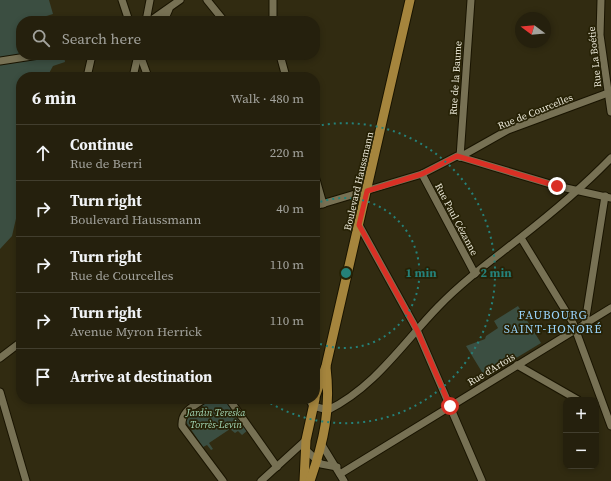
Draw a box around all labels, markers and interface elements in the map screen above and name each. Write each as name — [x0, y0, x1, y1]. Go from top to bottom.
north arrow — [515, 12, 551, 48]
search box — [16, 16, 320, 60]
street label: Rue La Boétie — [585, 26, 604, 88]
icon: search — [30, 27, 52, 49]
text: Search here — [62, 28, 141, 49]
street label: Rue de la Baume — [446, 41, 465, 116]
text: 6 min — [32, 86, 76, 110]
text: Walk · 480 m — [231, 90, 304, 107]
street label: Rue de Courcelles — [496, 91, 575, 132]
street label: Boulevard Haussmann — [341, 130, 376, 232]
text: Continue — [70, 134, 133, 155]
icon: ahead — [32, 142, 54, 164]
text: 220 m — [270, 144, 304, 161]
text: Rue de Berri — [70, 155, 142, 172]
route end — [548, 177, 566, 195]
street label: Rue Paul Cézanne — [432, 181, 481, 258]
text: Turn right — [70, 190, 142, 211]
icon: right — [32, 198, 54, 220]
text: 40 m — [276, 200, 304, 217]
text: Boulevard Haussmann — [70, 211, 201, 228]
text: Turn right — [70, 246, 142, 267]
icon: right — [32, 254, 54, 276]
text: 110 m — [270, 256, 304, 273]
text: 1 min — [405, 265, 437, 281]
text: 2 min — [480, 265, 512, 281]
centre of rings — [339, 266, 353, 280]
text: Rue de Courcelles — [70, 267, 173, 284]
text: Turn right — [70, 302, 142, 323]
district label: FAUBOURG SAINT-HONORÉ — [504, 307, 602, 337]
icon: right — [32, 310, 54, 332]
text: 110 m — [270, 312, 304, 329]
text: Avenue Myron Herrick — [70, 323, 202, 340]
street label: Rue d'Artois — [465, 350, 517, 389]
icon: arrive — [32, 366, 54, 388]
text: Arrive at destination — [70, 366, 212, 387]
route start — [441, 397, 459, 415]
map controls — [563, 397, 599, 469]
button: + — [563, 397, 599, 433]
park label: Jardin Tereska Torrès-Levin — [185, 406, 246, 431]
button: − — [563, 433, 599, 469]

